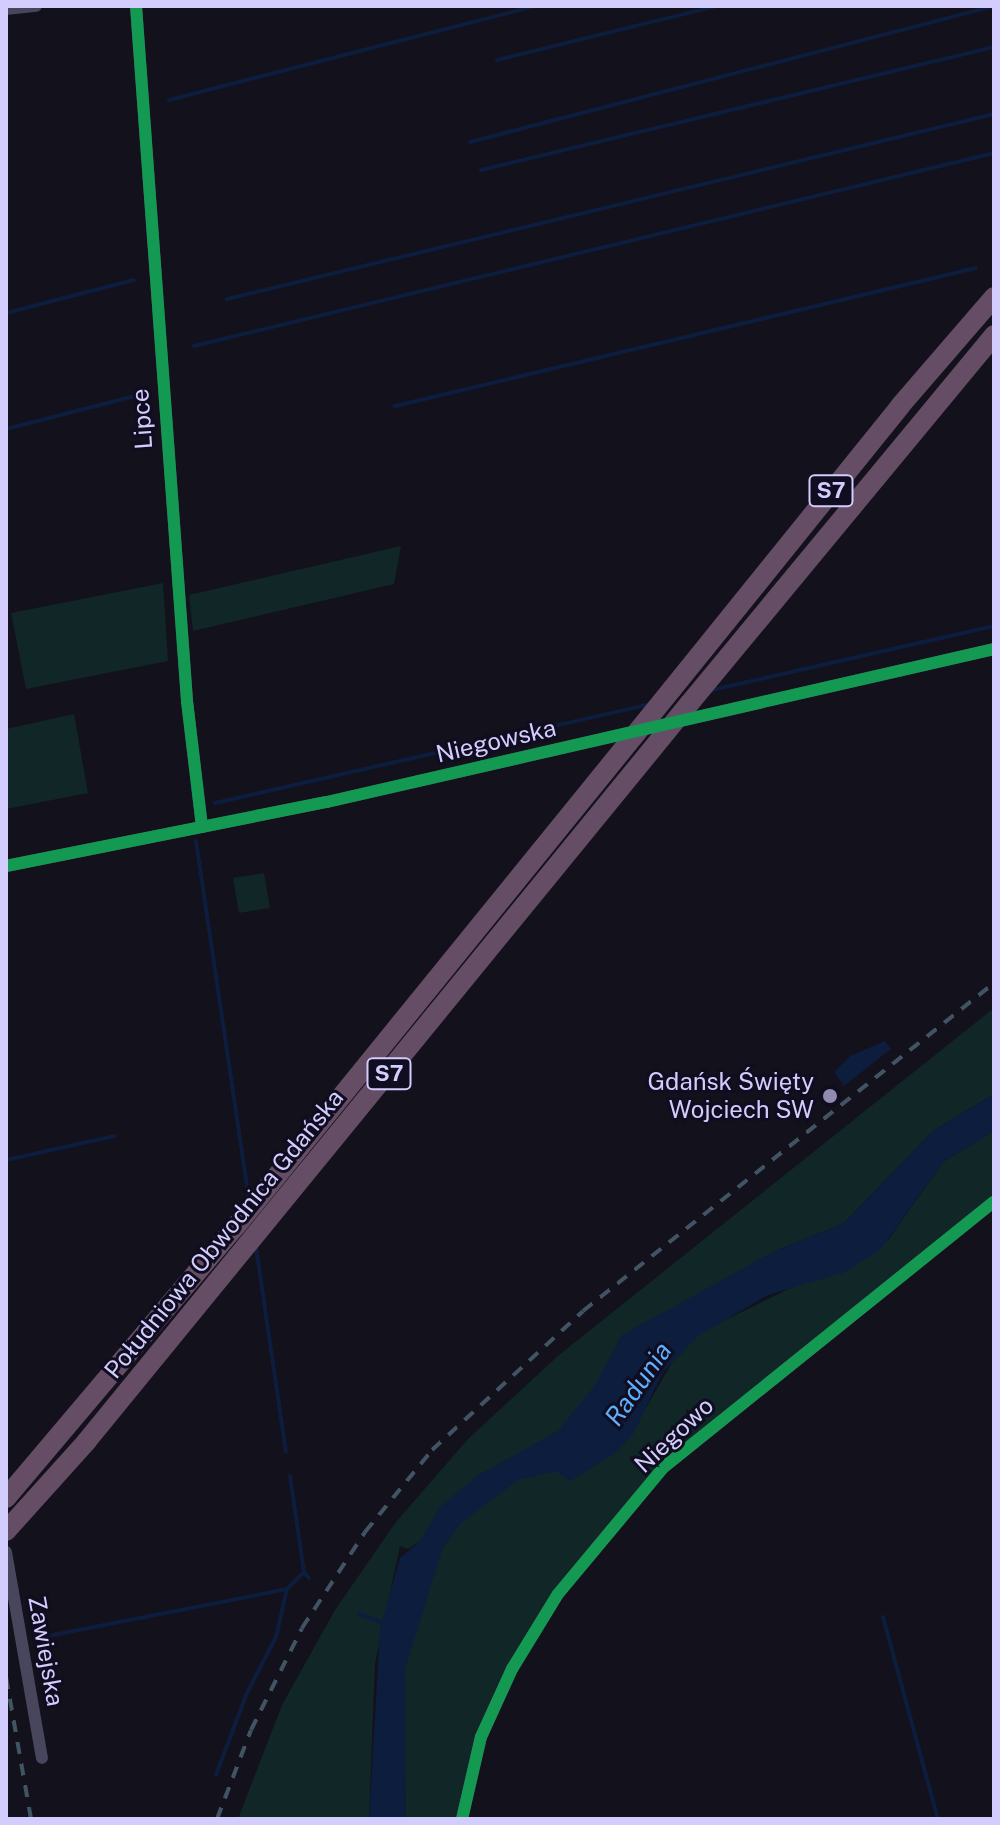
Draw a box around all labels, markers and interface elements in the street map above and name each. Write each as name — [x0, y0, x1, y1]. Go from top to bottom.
street label: Lipce — [126, 388, 158, 450]
road number: S7 — [807, 473, 855, 509]
street label: Niegowska — [433, 713, 559, 769]
road number: S7 — [365, 1056, 413, 1092]
place label: Gdańsk Święty Wojciech SW — [648, 1068, 814, 1124]
street label: Południowa Obwodnica Gdańska — [99, 1084, 349, 1384]
marker: Gdańsk Święty Wojciech SW — [821, 1087, 839, 1105]
water label: Radunia — [598, 1336, 678, 1432]
street label: Niegowo — [629, 1391, 719, 1479]
street label: Zawiejska — [22, 1594, 70, 1708]

